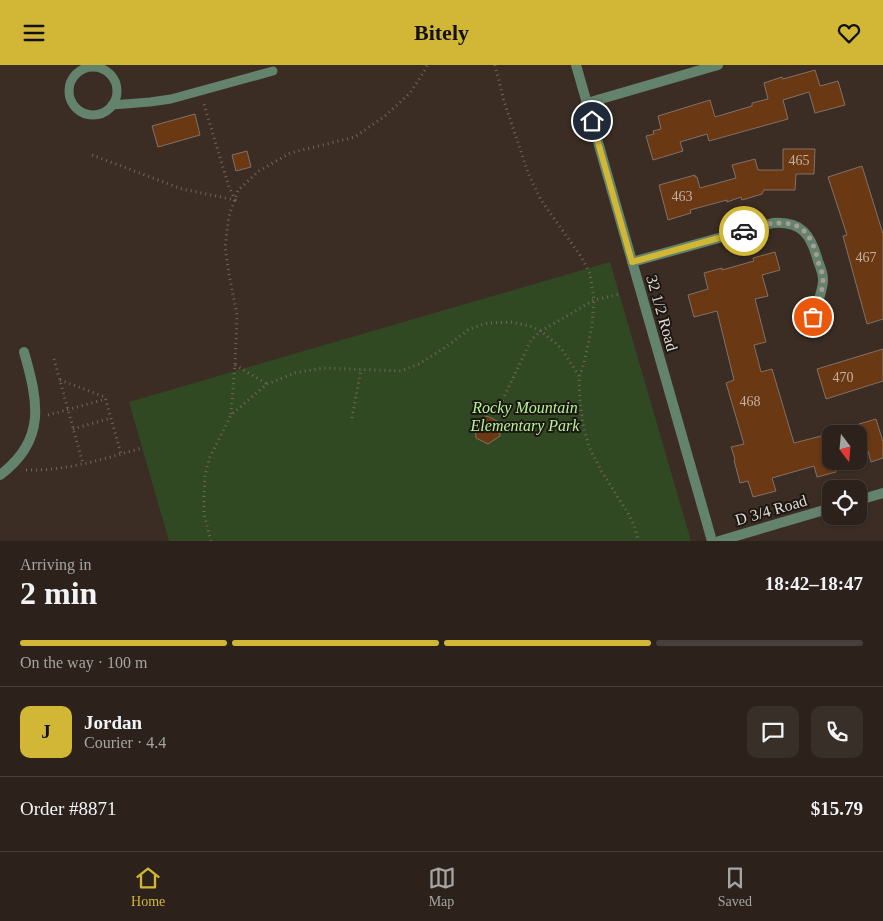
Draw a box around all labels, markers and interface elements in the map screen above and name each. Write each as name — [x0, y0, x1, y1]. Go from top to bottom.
icon: menu — [20, 19, 48, 47]
icon: heart — [835, 19, 863, 47]
text: Bitely — [414, 20, 469, 45]
pin — [571, 100, 613, 142]
icon: home — [578, 107, 606, 135]
house number: 465 — [789, 153, 810, 168]
house number: 463 — [672, 189, 693, 204]
courier — [719, 206, 769, 256]
icon: car — [730, 217, 758, 245]
house number: 467 — [856, 250, 877, 265]
street label: 32 1/2 Road — [643, 273, 681, 353]
pin — [792, 296, 834, 338]
icon: bag — [799, 303, 827, 331]
house number: 470 — [833, 370, 854, 385]
house number: 468 — [740, 394, 761, 409]
park label: Rocky Mountain Elementary Park — [470, 399, 580, 435]
north arrow — [822, 425, 868, 470]
map controls — [822, 425, 867, 525]
button: locate — [822, 480, 867, 525]
street label: D 3/4 Road — [733, 492, 809, 528]
text: Arriving in — [20, 556, 92, 573]
text: 18:42–18:47 — [765, 573, 863, 594]
text: 2 min — [20, 575, 97, 611]
text: On the way · 100 m — [20, 654, 148, 671]
button: chat — [747, 706, 799, 758]
button: phone — [811, 706, 863, 758]
text: Jordan — [84, 712, 142, 733]
text: J — [41, 721, 51, 742]
text: Courier · 4.4 — [84, 734, 166, 751]
text: Order #8871 — [20, 798, 117, 819]
text: $15.79 — [811, 798, 863, 819]
tab: Home — [131, 864, 165, 910]
tab: Map — [428, 864, 456, 910]
tab: Saved — [718, 864, 752, 910]

